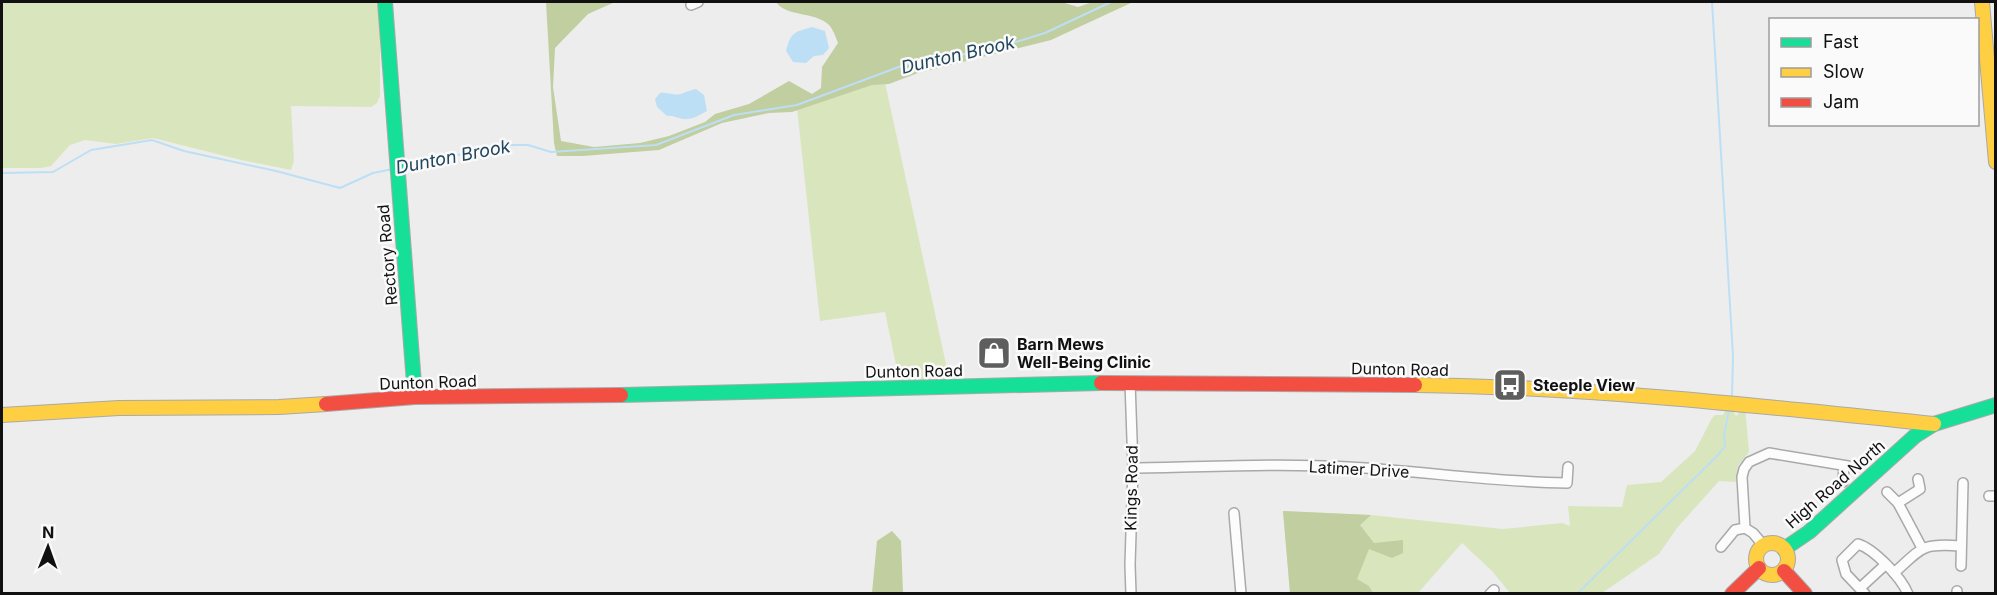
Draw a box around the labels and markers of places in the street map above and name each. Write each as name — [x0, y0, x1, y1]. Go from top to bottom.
place label: Barn Mews Well-Being Clinic — [1017, 334, 1151, 372]
shop icon: Barn Mews Well-Being Clinic — [976, 335, 1012, 371]
bus stop icon: Steeple View — [1492, 367, 1528, 403]
place label: Steeple View — [1533, 375, 1636, 395]

